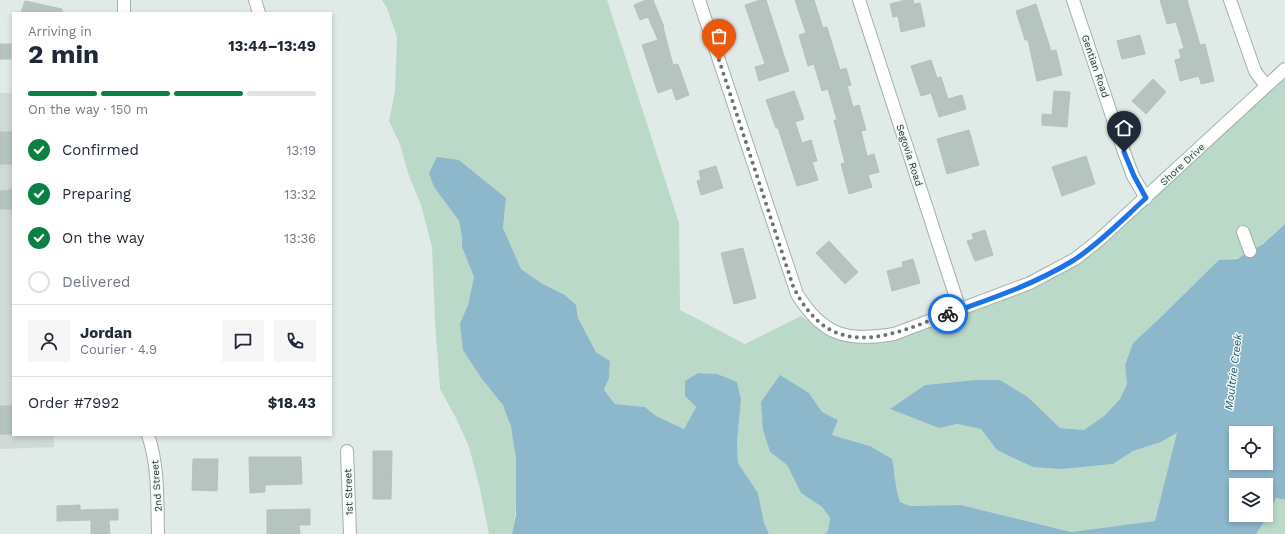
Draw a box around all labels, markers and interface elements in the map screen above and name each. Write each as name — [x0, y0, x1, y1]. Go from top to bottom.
pin — [702, 19, 736, 60]
text: Arriving in — [28, 24, 92, 39]
icon: bag — [708, 25, 730, 47]
street label: Gentian Road — [1080, 33, 1111, 99]
text: 13:44–13:49 — [228, 37, 316, 55]
text: 2 min — [28, 39, 99, 69]
text: On the way · 150 m — [28, 102, 148, 117]
pin — [1107, 111, 1141, 152]
icon: home — [1113, 117, 1135, 139]
street label: Segovia Road — [894, 123, 925, 188]
icon: check — [28, 139, 50, 161]
text: Confirmed — [62, 141, 139, 159]
street label: Shore Drive — [1158, 141, 1207, 188]
text: 13:19 — [286, 143, 316, 158]
icon: check — [28, 183, 50, 205]
text: Preparing — [62, 185, 131, 203]
text: 13:32 — [284, 187, 316, 202]
icon: check — [28, 227, 50, 249]
text: On the way — [62, 229, 144, 247]
text: 13:36 — [284, 231, 316, 246]
text: Delivered — [62, 273, 130, 291]
courier — [928, 294, 968, 334]
icon: bike — [937, 303, 959, 325]
button: person — [28, 320, 70, 362]
button: chat — [222, 320, 264, 362]
button: phone — [274, 320, 316, 362]
text: Jordan — [80, 324, 132, 342]
water label: Moultrie Creek — [1222, 332, 1245, 411]
text: Courier · 4.9 — [80, 342, 157, 357]
text: Order #7992 — [28, 394, 119, 412]
text: $18.43 — [268, 394, 316, 412]
map controls — [1229, 426, 1273, 522]
button: locate — [1229, 426, 1273, 470]
street label: 2nd Street — [149, 459, 164, 512]
street label: 1st Street — [342, 468, 355, 516]
button: layers — [1229, 478, 1273, 522]

